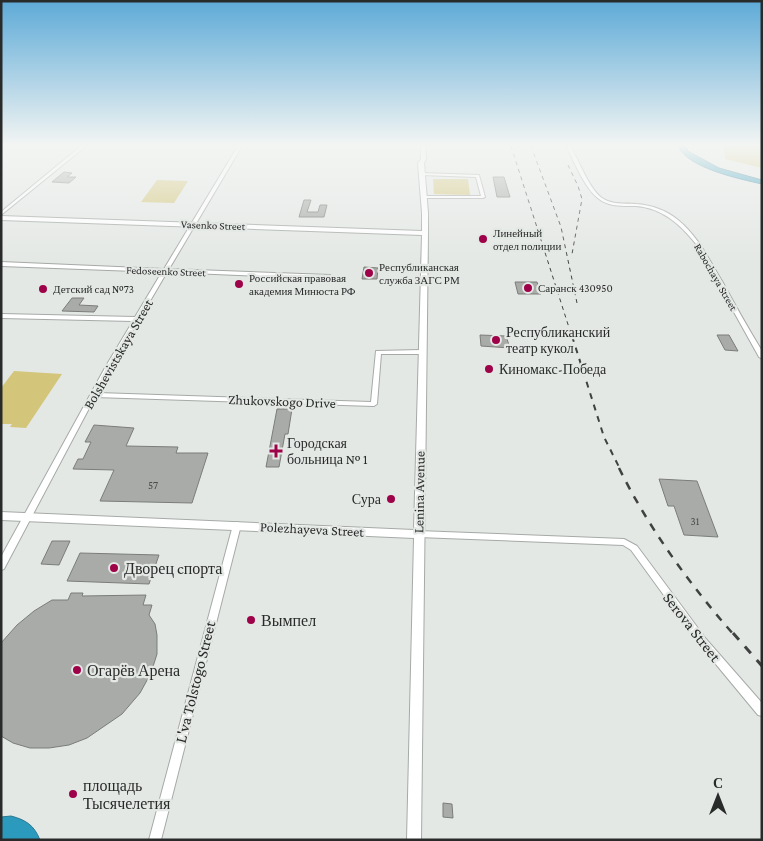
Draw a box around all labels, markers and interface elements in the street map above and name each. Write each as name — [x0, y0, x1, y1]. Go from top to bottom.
street label: Vasenko Street — [181, 218, 246, 232]
place label: Линейный отдел полиции — [493, 227, 561, 252]
marker: Линейный отдел полиции — [477, 233, 489, 245]
street label: Rabochaya Street — [691, 241, 740, 314]
place label: Республиканская служба ЗАГС РМ — [379, 261, 460, 286]
street label: Fedoseenko Street — [126, 264, 206, 278]
marker: Республиканская служба ЗАГС РМ — [363, 267, 375, 279]
place label: Российская правовая академия Минюста РФ — [249, 272, 356, 297]
marker: Российская правовая академия Минюста РФ — [233, 278, 245, 290]
marker: Саранск 430950 — [522, 282, 534, 294]
place label: Саранск 430950 — [538, 282, 613, 294]
marker: Детский сад №73 — [37, 283, 49, 295]
place label: Детский сад №73 — [53, 283, 134, 295]
street label: Bolshevistskaya Street — [80, 296, 156, 412]
place label: Республиканский театр кукол — [506, 324, 611, 356]
marker: Республиканский театр кукол — [490, 334, 502, 346]
place label: Киномакс-Победа — [499, 361, 607, 377]
marker: Киномакс-Победа — [483, 363, 495, 375]
street label: Zhukovskogo Drive — [228, 391, 336, 411]
place label: Городская больница № 1 — [287, 435, 368, 467]
marker: Городская больница № 1 — [269, 444, 283, 458]
street label: Lenina Avenue — [410, 451, 428, 533]
house number: 57 — [148, 479, 158, 491]
place label: Сура — [352, 491, 382, 507]
marker: Сура — [385, 493, 397, 505]
house number: 31 — [691, 515, 700, 527]
street label: Polezhayeva Street — [260, 518, 365, 540]
place label: Дворец cпорта — [124, 560, 222, 578]
marker: Дворец cпорта — [108, 562, 120, 574]
street label: Serova Street — [660, 589, 725, 665]
place label: Вымпел — [261, 612, 316, 629]
marker: Вымпел — [245, 614, 257, 626]
street label: L'va Tolstogo Street — [172, 619, 220, 745]
place label: Огарёв Арена — [87, 662, 180, 680]
marker: Огарёв Арена — [71, 664, 83, 676]
north arrow — [693, 771, 743, 821]
text: С — [713, 775, 723, 791]
place label: площадь Тысячелетия — [83, 777, 171, 812]
marker: площадь Тысячелетия — [67, 788, 79, 800]

